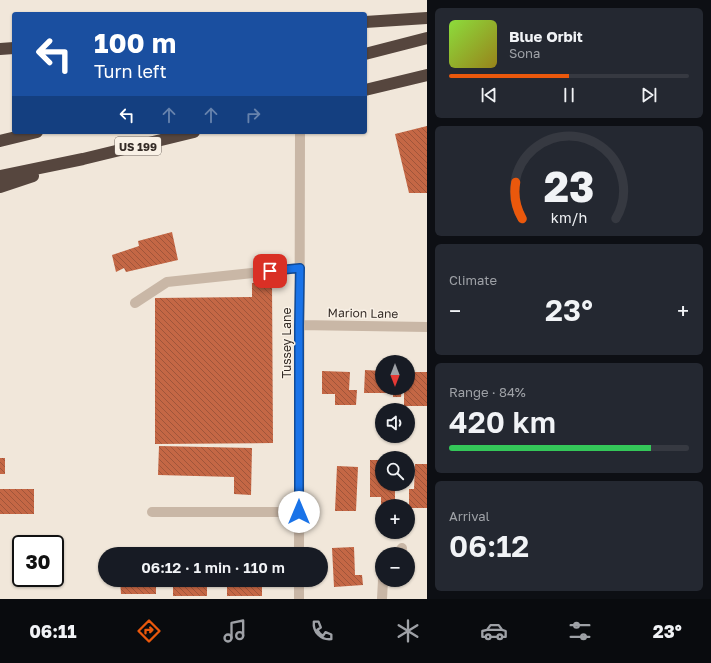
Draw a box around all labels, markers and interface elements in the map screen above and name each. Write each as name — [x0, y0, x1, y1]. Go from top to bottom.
text: 100 m — [94, 26, 176, 59]
text: Blue Orbit — [509, 27, 583, 45]
icon: left — [28, 28, 80, 80]
text: Sona — [509, 45, 540, 61]
text: Turn left — [94, 60, 167, 82]
icon: previous — [478, 84, 500, 106]
icon: pause — [558, 84, 580, 106]
icon: next — [638, 84, 660, 106]
icon: left — [116, 104, 138, 126]
icon: ahead — [158, 104, 180, 126]
icon: ahead — [200, 104, 222, 126]
icon: right — [242, 104, 264, 126]
road number: US 199 — [115, 137, 161, 155]
text: 23 — [544, 161, 594, 211]
text: km/h — [551, 209, 587, 226]
pin — [253, 254, 287, 288]
icon: arrive — [259, 260, 281, 282]
text: Climate — [449, 272, 497, 288]
text: 23° — [545, 292, 593, 328]
text: − — [449, 297, 461, 324]
text: + — [677, 297, 689, 324]
street label: Marion Lane — [328, 305, 398, 321]
street label: Tussey Lane — [279, 308, 294, 378]
north arrow — [375, 355, 415, 395]
map controls — [375, 355, 415, 587]
text: Range · 84% — [449, 384, 526, 400]
button: sound — [375, 403, 415, 443]
text: 420 km — [449, 404, 556, 440]
button: search — [375, 451, 415, 491]
position arrow — [278, 491, 320, 533]
button: + — [375, 499, 415, 539]
text: Arrival — [449, 508, 490, 524]
text: 06:12 — [449, 528, 529, 564]
speed limit sign: 30 — [12, 535, 64, 587]
button: − — [375, 547, 415, 587]
text: 06:12 · 1 min · 110 m — [141, 558, 285, 576]
icon: directions — [135, 617, 163, 645]
icon: music — [221, 617, 249, 645]
icon: phone — [308, 617, 336, 645]
icon: climate — [394, 617, 422, 645]
icon: car — [480, 617, 508, 645]
icon: filters — [566, 617, 594, 645]
text: 06:11 — [29, 620, 77, 642]
text: 23° — [653, 620, 682, 642]

